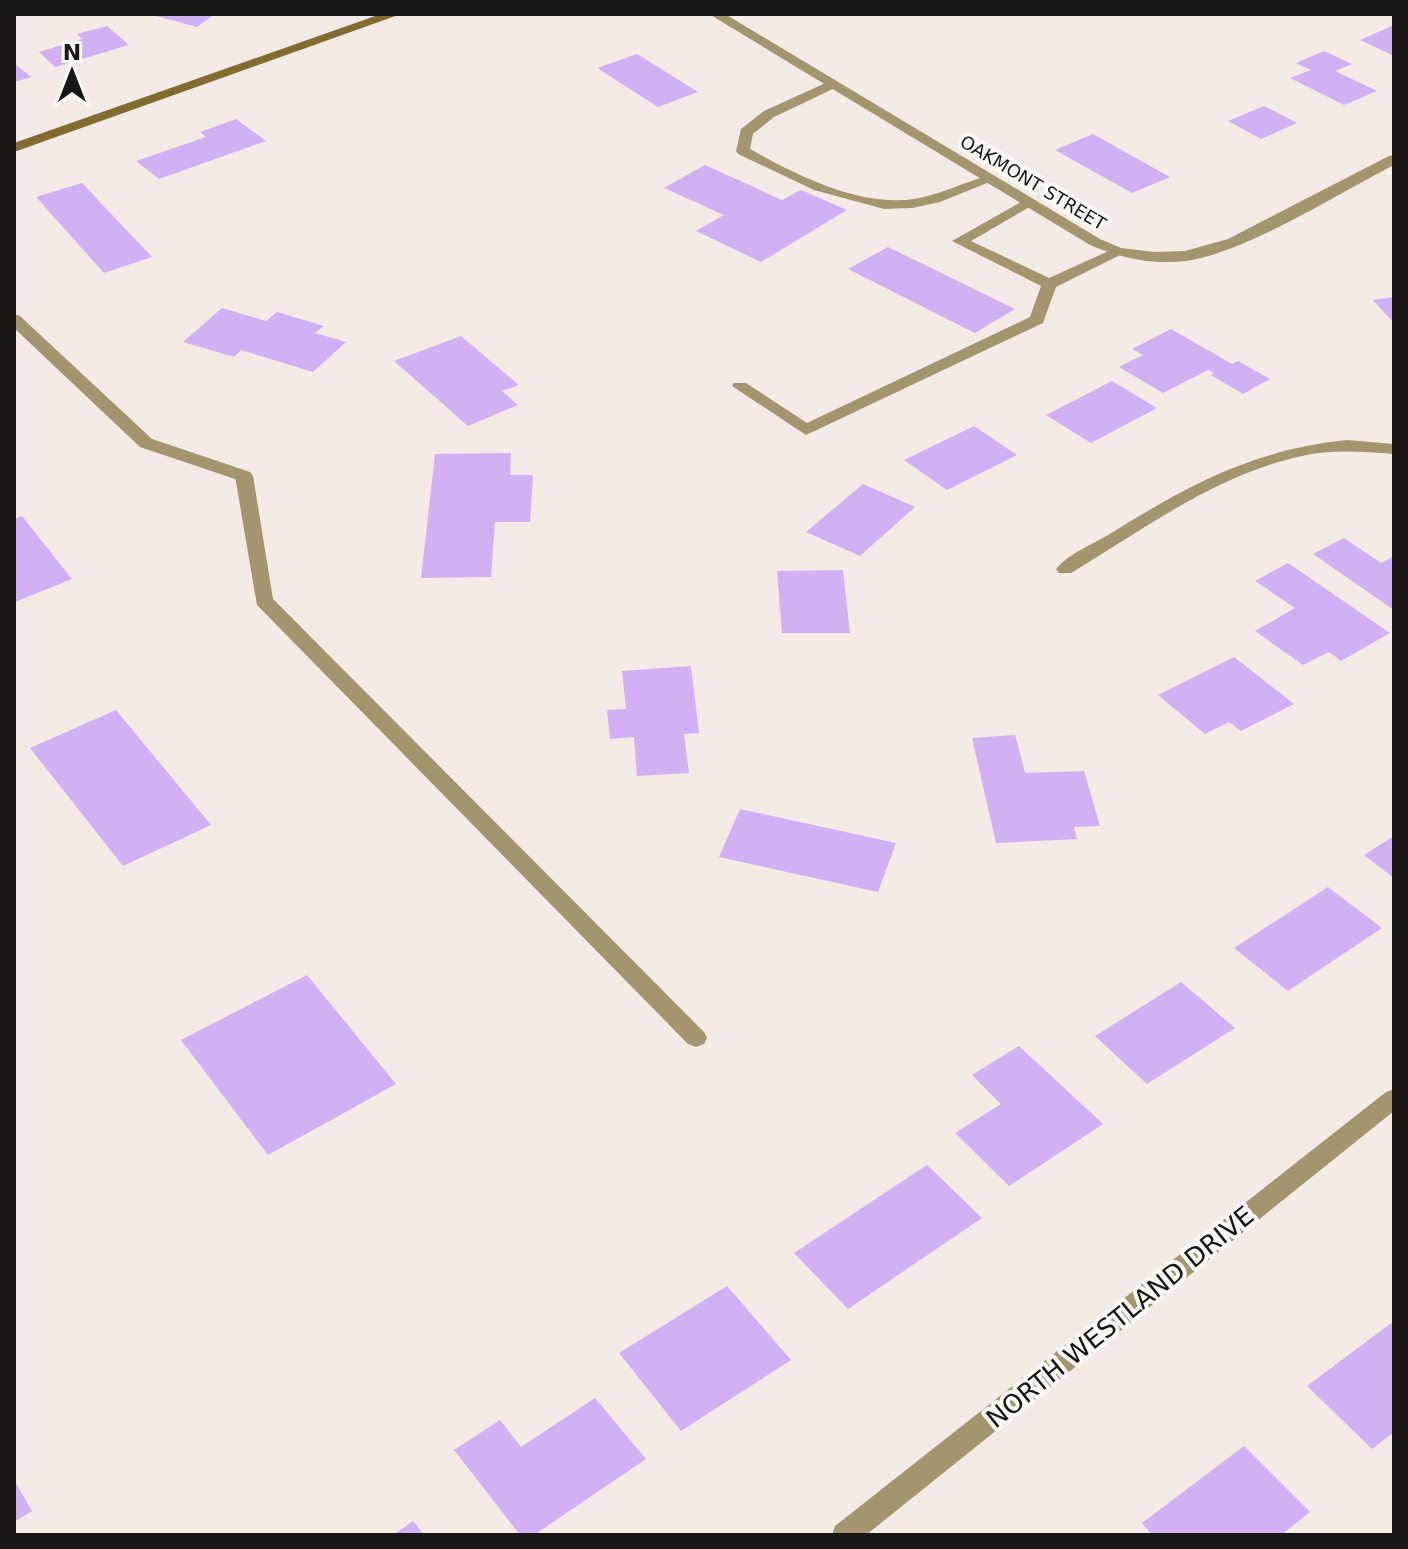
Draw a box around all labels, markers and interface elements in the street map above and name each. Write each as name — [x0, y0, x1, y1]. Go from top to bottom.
north arrow — [32, 32, 112, 112]
text: N — [63, 40, 81, 65]
street label: OAKMONT STREET — [956, 131, 1111, 235]
street label: NORTH WESTLAND DRIVE — [980, 1200, 1260, 1434]

